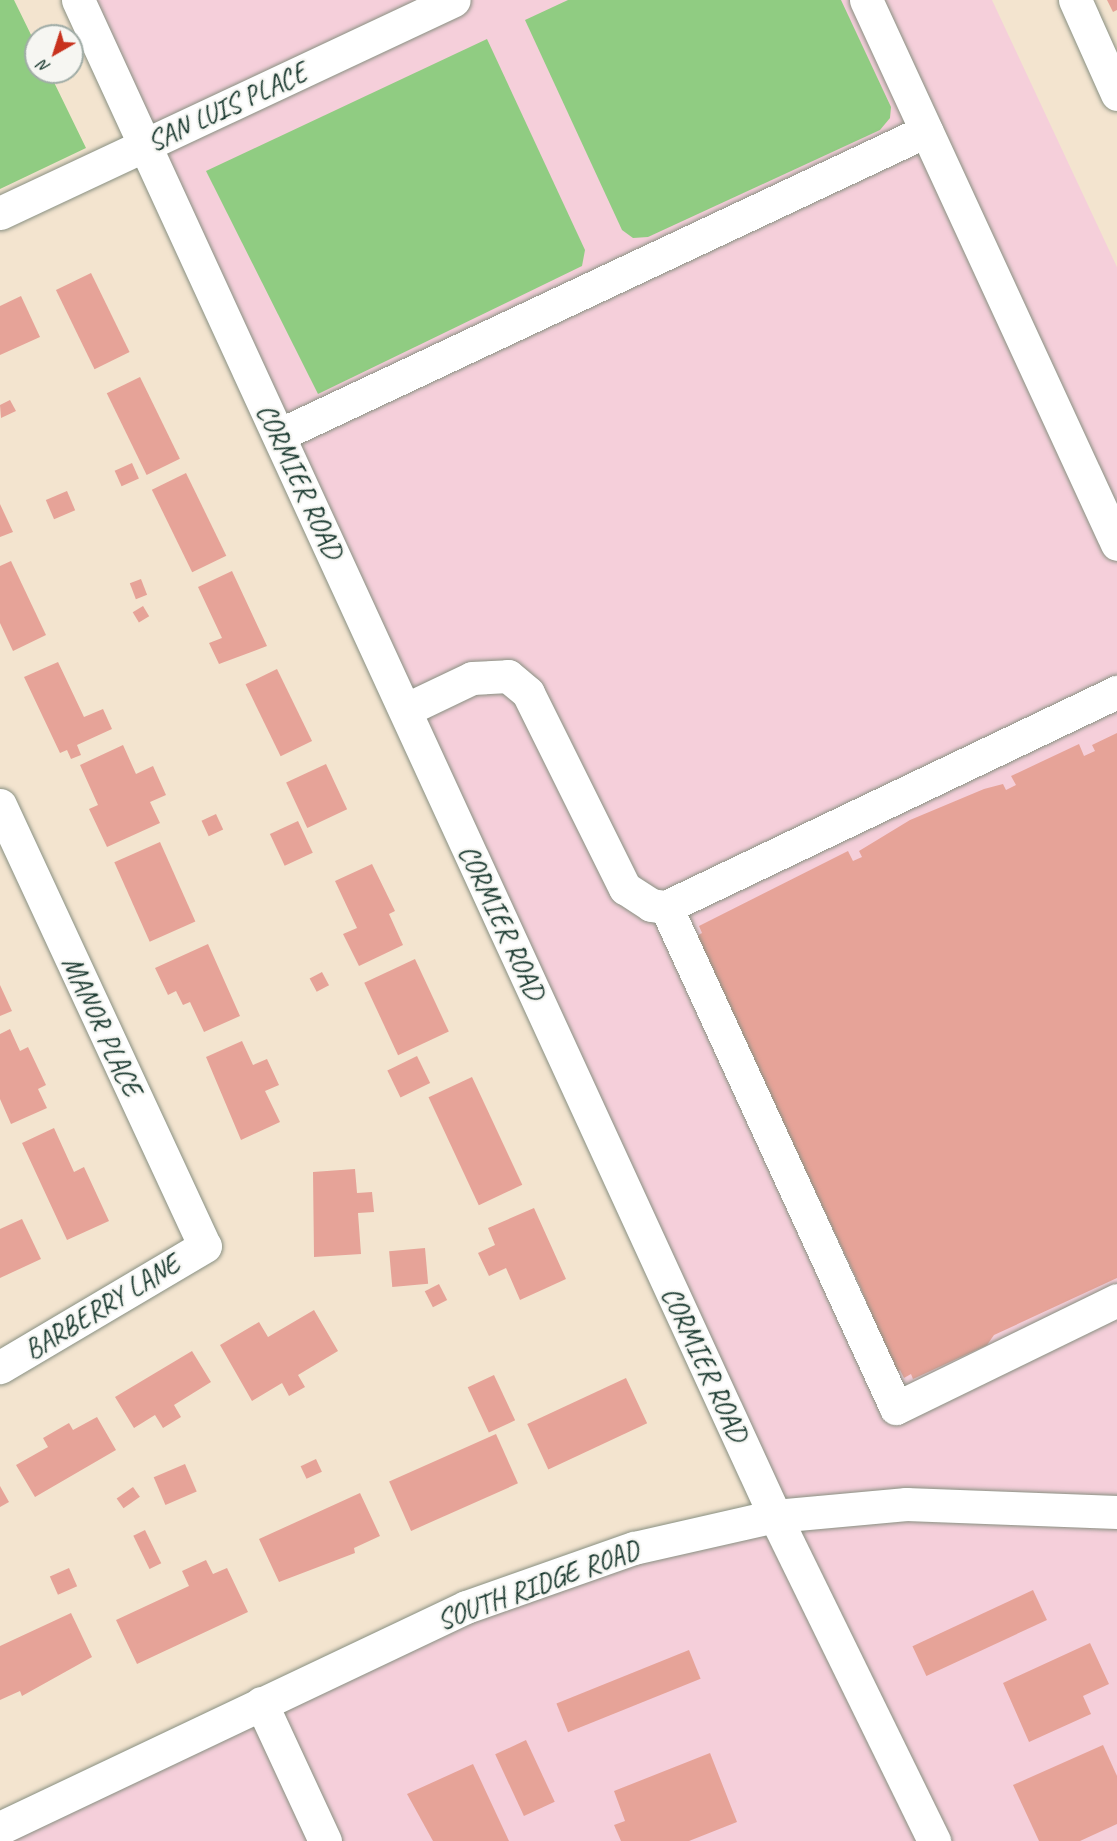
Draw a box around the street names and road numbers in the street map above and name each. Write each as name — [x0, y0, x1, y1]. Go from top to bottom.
street label: SAN LUIS PLACE — [142, 55, 312, 159]
street label: CORMIER ROAD — [249, 398, 351, 564]
street label: CORMIER ROAD — [451, 839, 553, 1005]
street label: MANOR PLACE — [55, 950, 149, 1102]
street label: BARBERRY LANE — [18, 1247, 186, 1367]
street label: CORMIER ROAD — [654, 1281, 756, 1447]
street label: SOUTH RIDGE ROAD — [432, 1533, 644, 1637]

